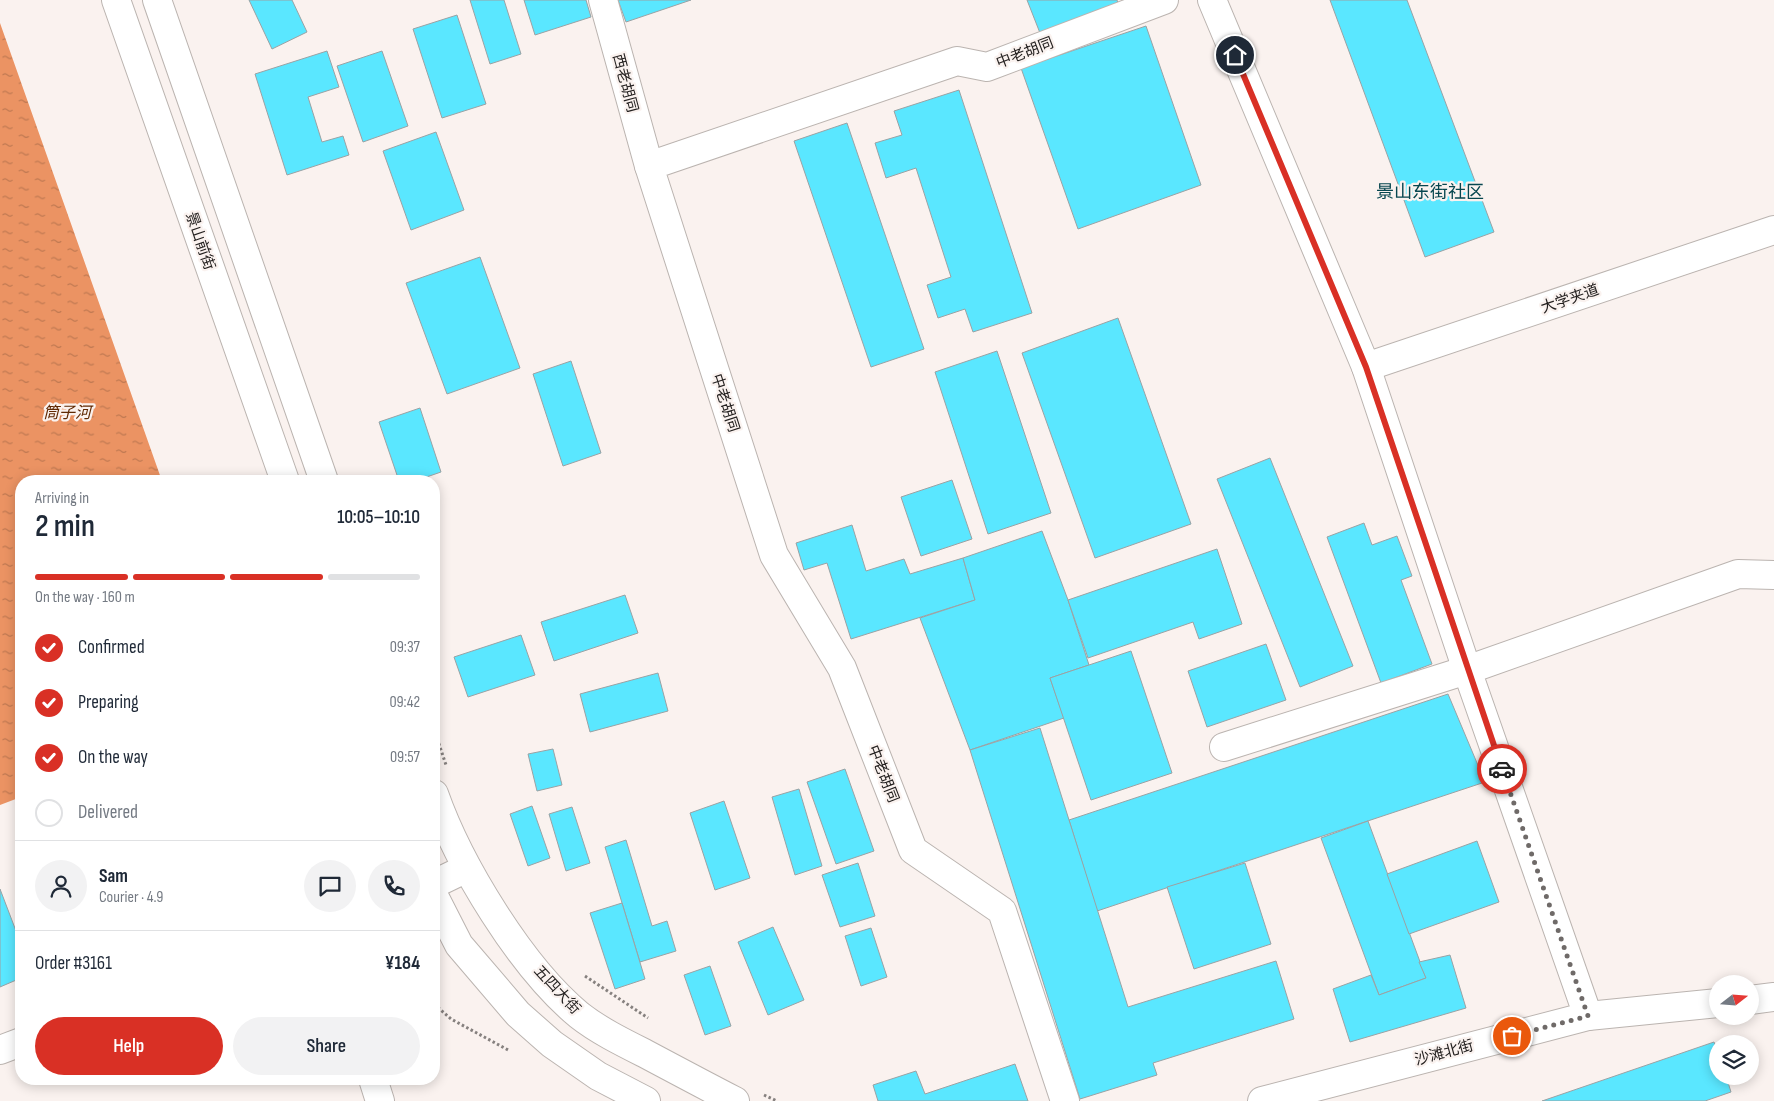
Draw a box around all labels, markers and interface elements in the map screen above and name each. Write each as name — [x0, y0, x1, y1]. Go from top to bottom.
street label: 中老胡同 — [994, 33, 1056, 73]
pin — [1214, 34, 1256, 76]
icon: home — [1221, 41, 1249, 69]
street label: 西老胡同 — [608, 52, 642, 114]
district label: 景山东街社区 — [1376, 182, 1484, 203]
street label: 景山前街 — [181, 210, 219, 272]
street label: 大学夹道 — [1539, 280, 1601, 318]
street label: 中老胡同 — [707, 372, 743, 434]
water label: 筒子河 — [43, 404, 94, 423]
text: Arriving in — [35, 489, 89, 508]
text: 10:05–10:10 — [337, 506, 420, 529]
text: 2 min — [35, 507, 95, 546]
text: On the way · 160 m — [35, 588, 135, 607]
icon: check — [35, 634, 63, 662]
text: Confirmed — [78, 636, 145, 659]
text: 09:37 — [390, 638, 420, 657]
icon: check — [35, 689, 63, 717]
text: Preparing — [78, 691, 139, 714]
text: 09:42 — [389, 693, 420, 712]
street label: 中老胡同 — [863, 743, 903, 805]
icon: check — [35, 744, 63, 772]
courier — [1477, 744, 1527, 794]
text: On the way — [78, 746, 148, 769]
text: 09:57 — [390, 748, 420, 767]
icon: car — [1488, 755, 1516, 783]
text: Delivered — [78, 801, 138, 824]
button: person — [35, 860, 87, 912]
button: chat — [304, 860, 356, 912]
button: phone — [368, 860, 420, 912]
text: Sam — [99, 865, 128, 888]
text: Courier · 4.9 — [99, 888, 163, 907]
text: Order #3161 — [35, 952, 112, 975]
text: ¥184 — [385, 952, 420, 975]
street label: 五四大街 — [530, 962, 584, 1018]
north arrow — [1709, 975, 1759, 1025]
map controls — [1709, 975, 1759, 1085]
pin — [1491, 1015, 1533, 1057]
button: Help — [35, 1017, 223, 1075]
button: Share — [233, 1017, 420, 1075]
icon: bag — [1498, 1022, 1526, 1050]
button: layers — [1709, 1035, 1759, 1085]
street label: 沙滩北街 — [1413, 1036, 1475, 1070]

